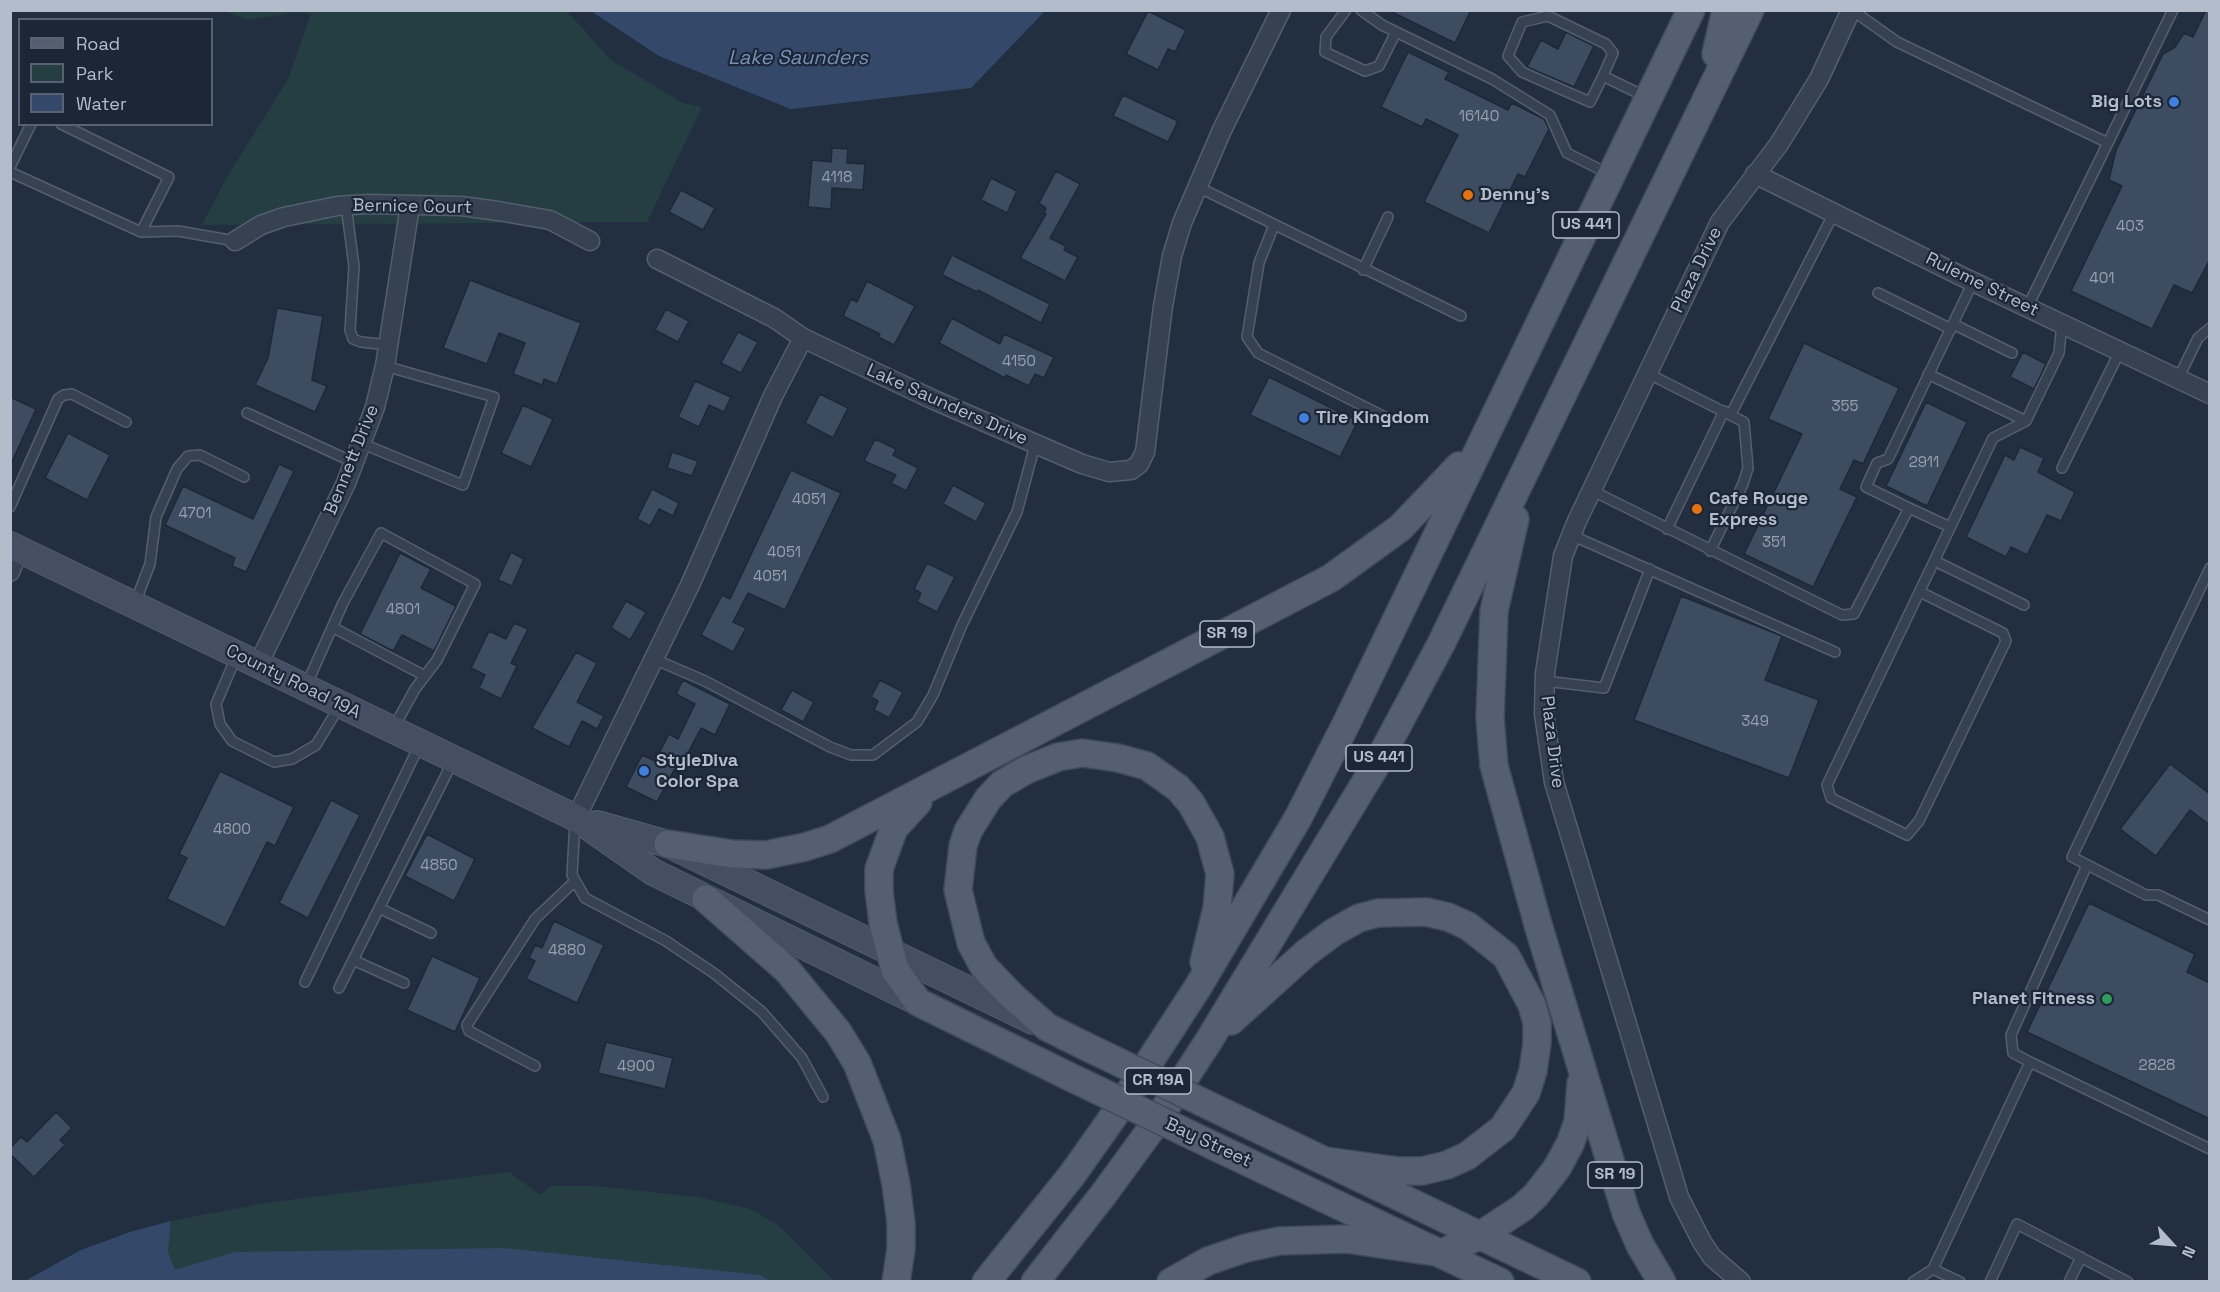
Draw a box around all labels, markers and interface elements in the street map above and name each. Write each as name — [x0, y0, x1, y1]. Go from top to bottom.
legend — [18, 18, 213, 126]
text: Road — [76, 32, 120, 55]
water label: Lake Saunders — [728, 47, 868, 71]
text: Park — [76, 62, 113, 85]
place label: Big Lots — [2091, 91, 2162, 113]
text: Water — [76, 92, 127, 115]
marker: Big Lots — [2167, 95, 2181, 109]
house number: 16140 — [1459, 108, 1499, 126]
house number: 4118 — [822, 169, 852, 187]
place label: Denny's — [1480, 184, 1550, 206]
marker: Denny's — [1461, 188, 1475, 202]
street label: Bernice Court — [352, 195, 472, 219]
road number: US 441 — [1553, 212, 1619, 238]
house number: 403 — [2116, 218, 2144, 236]
street label: Plaza Drive — [1667, 223, 1727, 317]
street label: Ruleme Street — [1922, 248, 2042, 322]
house number: 401 — [2089, 270, 2115, 288]
house number: 4150 — [1002, 353, 1036, 371]
street label: Lake Saunders Drive — [863, 360, 1031, 450]
house number: 355 — [1831, 398, 1859, 416]
street label: Bennett Drive — [320, 402, 384, 518]
place label: Tire Kingdom — [1316, 407, 1429, 429]
marker: Tire Kingdom — [1297, 411, 1311, 425]
house number: 2911 — [1909, 454, 1939, 472]
place label: Cafe Rouge Express — [1709, 488, 1808, 530]
house number: 4051 — [792, 491, 826, 509]
marker: Cafe Rouge Express — [1690, 502, 1704, 516]
house number: 4701 — [178, 505, 212, 523]
house number: 351 — [1762, 534, 1786, 552]
house number: 4051 — [767, 544, 801, 562]
house number: 4051 — [753, 568, 787, 586]
house number: 4801 — [386, 601, 420, 619]
road number: SR 19 — [1200, 621, 1254, 647]
street label: County Road 19A — [222, 640, 364, 724]
street label: Plaza Drive — [1536, 695, 1568, 789]
house number: 349 — [1741, 713, 1769, 731]
road number: US 441 — [1346, 745, 1412, 771]
place label: StyleDiva Color Spa — [656, 750, 739, 792]
marker: StyleDiva Color Spa — [637, 764, 651, 778]
house number: 4800 — [213, 821, 251, 839]
house number: 4850 — [420, 857, 458, 875]
house number: 4880 — [548, 942, 586, 960]
place label: Planet Fitness — [1972, 988, 2095, 1010]
marker: Planet Fitness — [2100, 992, 2114, 1006]
house number: 2828 — [2139, 1057, 2175, 1075]
house number: 4900 — [617, 1058, 655, 1076]
road number: CR 19A — [1125, 1068, 1191, 1094]
street label: Bay Street — [1161, 1114, 1255, 1172]
road number: SR 19 — [1588, 1162, 1642, 1188]
north arrow — [2142, 1214, 2202, 1274]
text: N — [2177, 1243, 2200, 1262]

